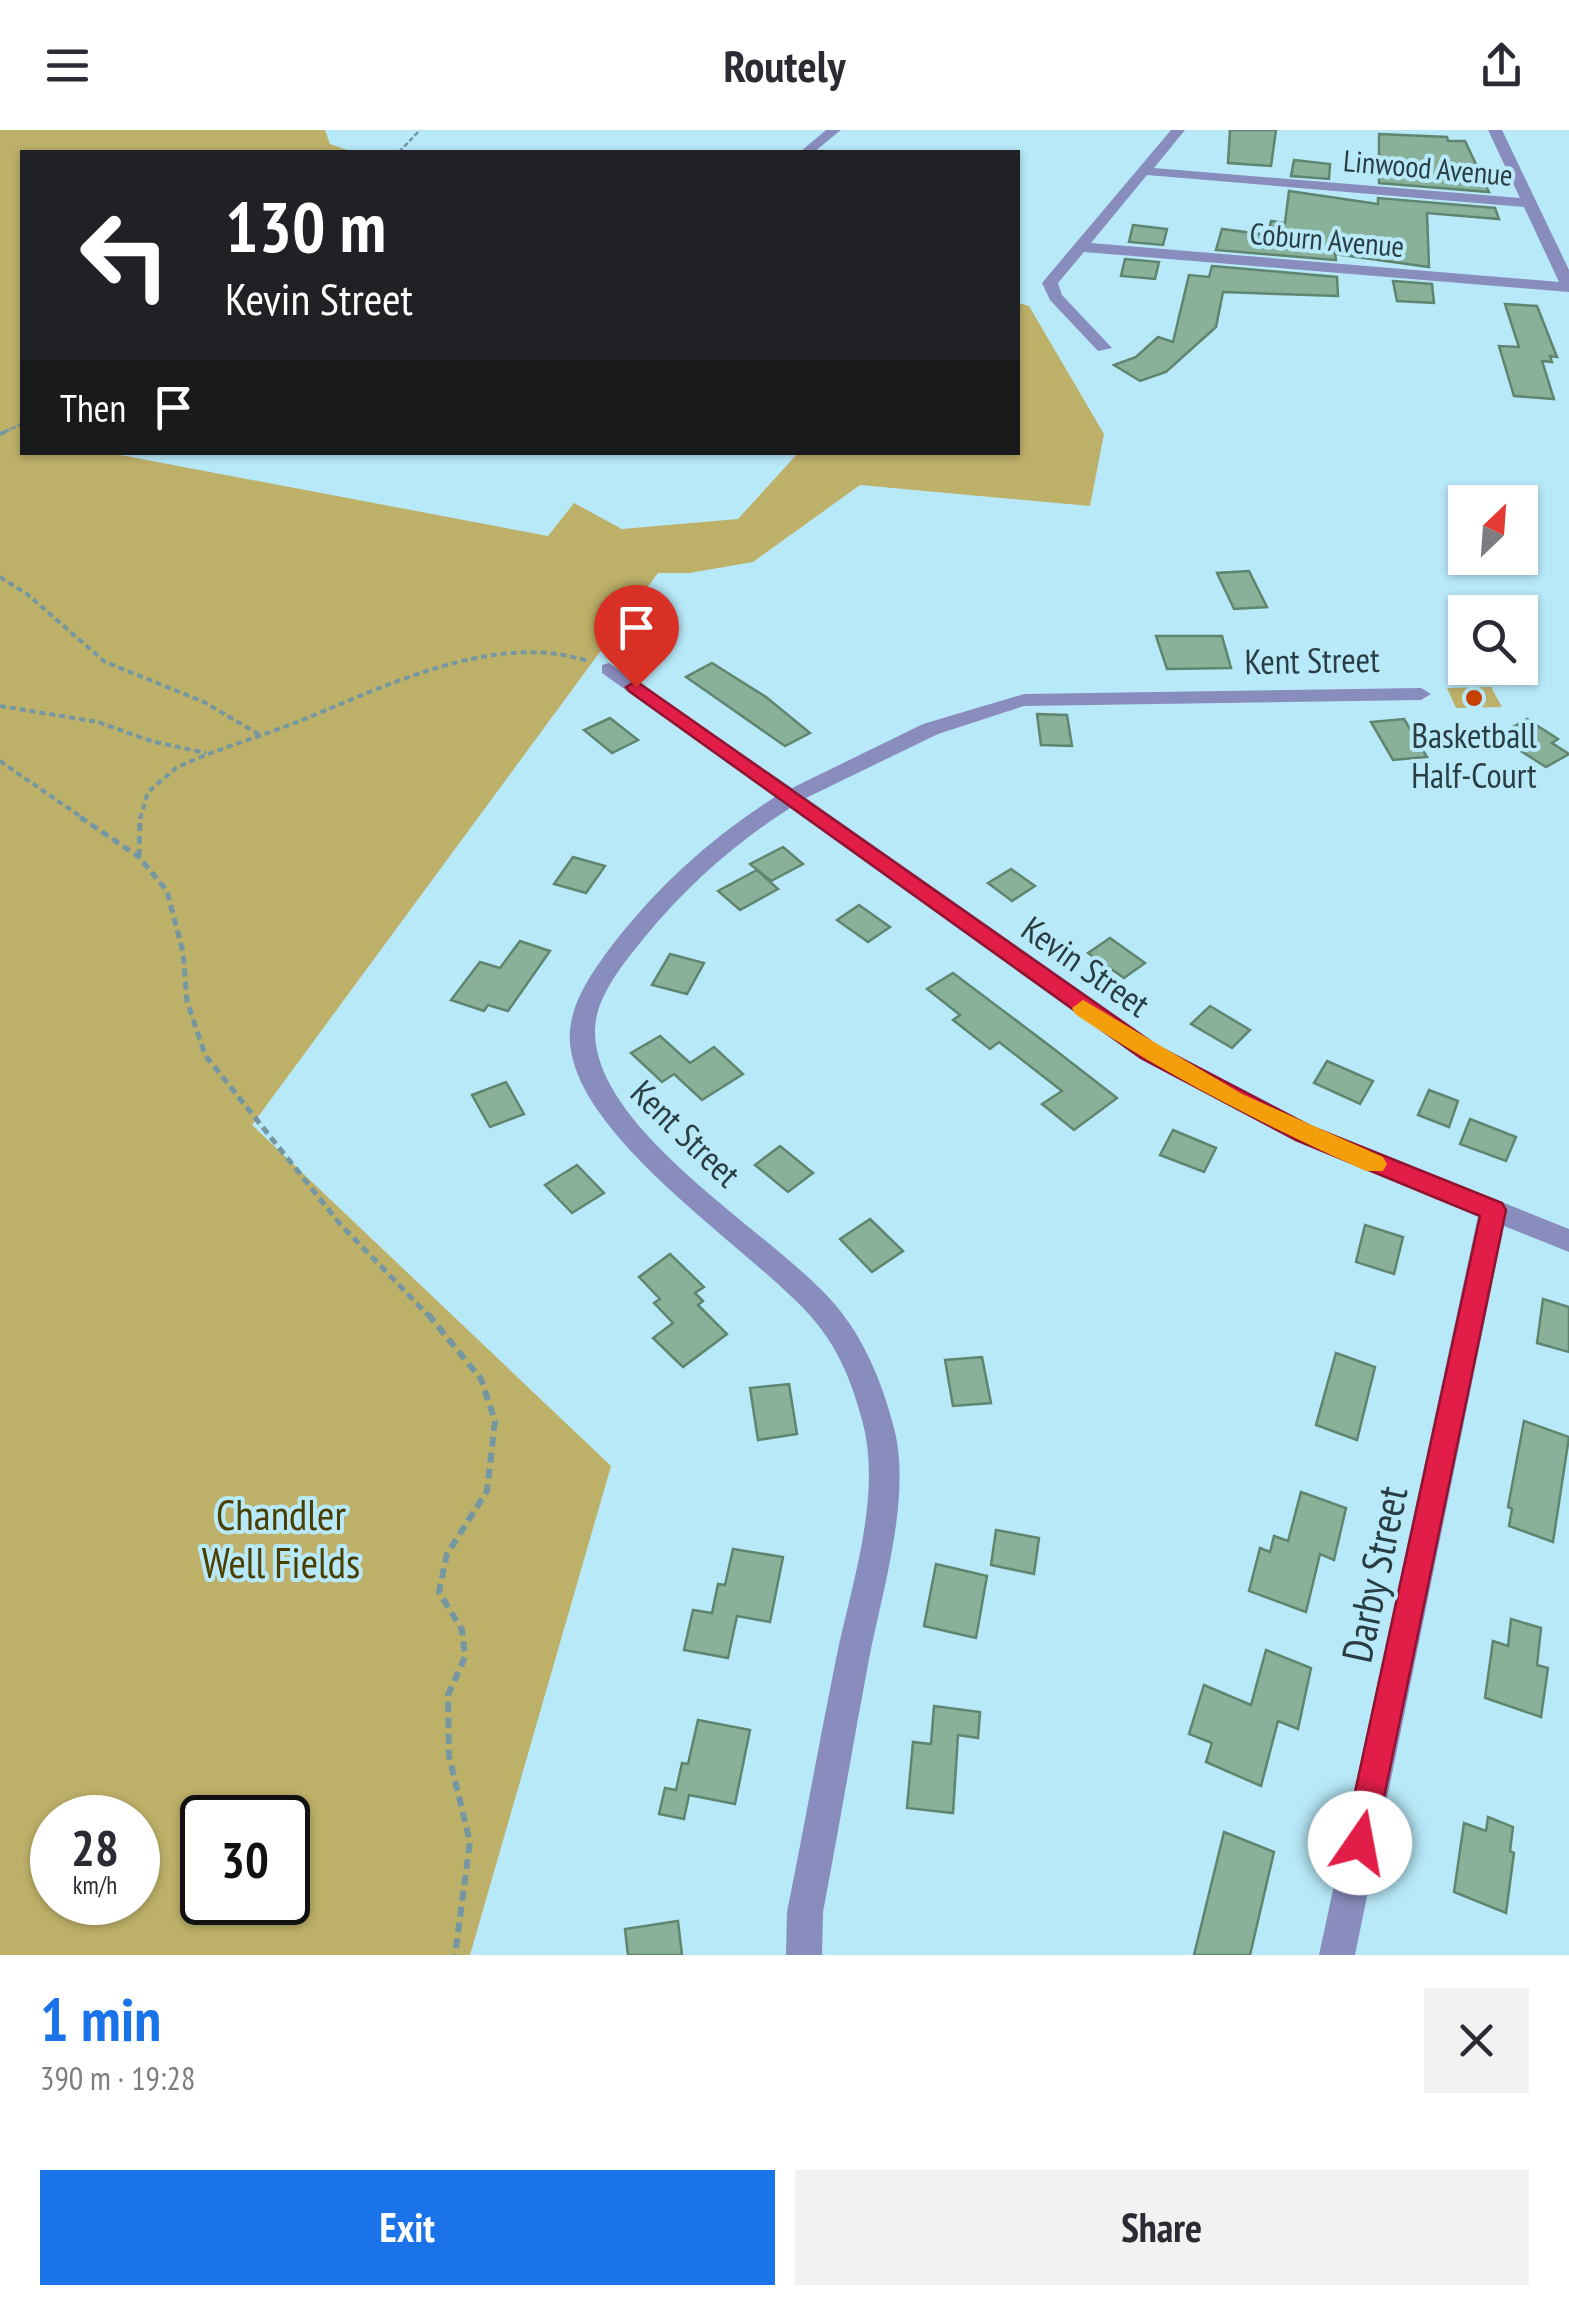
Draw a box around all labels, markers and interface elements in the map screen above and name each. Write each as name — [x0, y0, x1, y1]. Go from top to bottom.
text: Routely — [723, 36, 846, 94]
icon: menu — [40, 38, 95, 93]
icon: share — [1474, 38, 1529, 93]
street label: Linwood Avenue — [1342, 140, 1514, 194]
text: 130 m — [225, 181, 386, 271]
icon: left — [60, 190, 190, 320]
street label: Coburn Avenue — [1248, 213, 1406, 265]
text: Kevin Street — [225, 269, 413, 327]
icon: arrive — [146, 380, 201, 435]
text: Then — [60, 383, 126, 432]
north arrow — [1448, 485, 1538, 575]
map controls — [1448, 485, 1538, 685]
pin — [594, 585, 679, 688]
button: search — [1448, 595, 1538, 685]
icon: arrive — [609, 600, 664, 655]
street label: Kent Street — [1244, 636, 1380, 684]
marker: Basketball Half-Court — [1463, 687, 1485, 709]
place label: Basketball Half-Court — [1411, 712, 1537, 798]
street label: Kevin Street — [1013, 905, 1159, 1027]
street label: Kent Street — [621, 1069, 751, 1197]
street label: Darby Street — [1329, 1481, 1420, 1667]
park label: Chandler Well Fields — [202, 1487, 360, 1590]
position arrow — [1308, 1791, 1412, 1895]
speed limit sign: 30 — [180, 1795, 310, 1925]
text: 28 — [71, 1815, 119, 1880]
text: km/h — [73, 1869, 117, 1901]
text: 1 min — [40, 1980, 161, 2058]
button: close — [1424, 1988, 1529, 2093]
text: 390 m · 19:28 — [40, 2057, 195, 2099]
button: Exit — [40, 2170, 775, 2285]
button: Share — [795, 2170, 1529, 2285]

